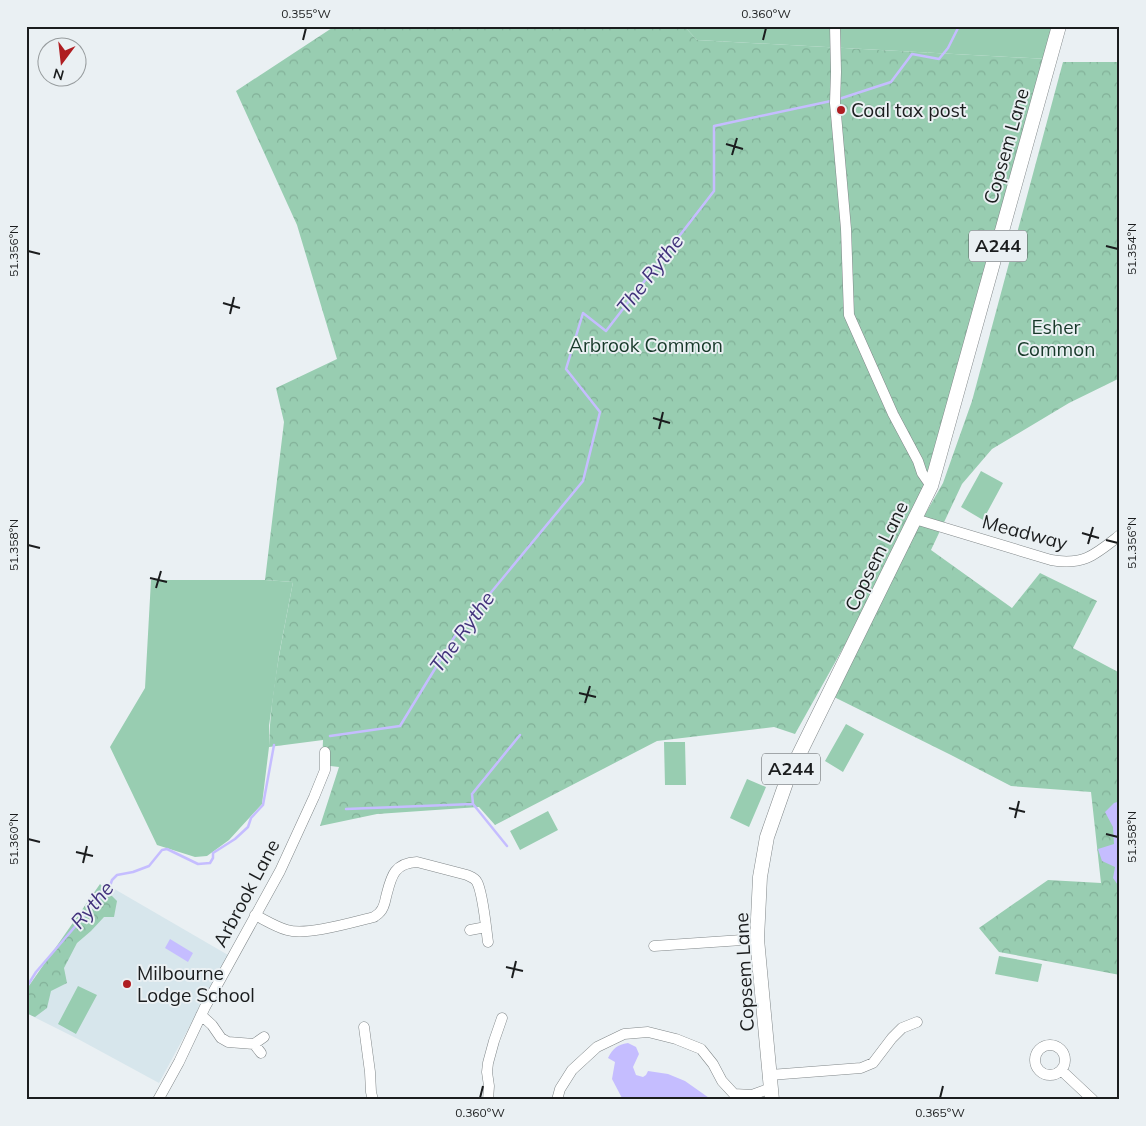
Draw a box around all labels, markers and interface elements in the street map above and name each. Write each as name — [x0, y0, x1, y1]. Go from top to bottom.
text: 0.355°W — [281, 6, 331, 21]
text: 0.360°W — [741, 6, 791, 21]
north arrow — [38, 38, 88, 88]
text: N — [51, 64, 66, 85]
street label: Copsem Lane — [978, 85, 1034, 207]
place label: Coal tax post — [851, 98, 967, 122]
marker: Coal tax post — [835, 104, 847, 116]
text: 51.354°N — [1124, 223, 1139, 275]
text: 51.356°N — [6, 225, 21, 277]
water label: The Rythe — [611, 229, 689, 318]
road number: A244 — [969, 230, 1027, 262]
park label: Esher Common — [1017, 315, 1095, 361]
park label: Arbrook Common — [569, 333, 723, 357]
street label: Copsem Lane — [839, 497, 913, 615]
street label: Meadway — [980, 509, 1070, 555]
text: 51.356°N — [1124, 517, 1139, 569]
text: 51.358°N — [6, 519, 21, 571]
water label: The Rythe — [424, 586, 499, 677]
road number: A244 — [762, 754, 820, 784]
text: 51.358°N — [1124, 811, 1139, 863]
text: 51.360°N — [6, 813, 21, 865]
street label: Arbrook Lane — [208, 835, 284, 951]
water label: Rythe — [65, 876, 119, 933]
street label: Copsem Lane — [729, 912, 759, 1032]
place label: Milbourne Lodge School — [137, 961, 255, 1007]
marker: Milbourne Lodge School — [121, 978, 133, 990]
text: 0.360°W — [455, 1105, 505, 1120]
text: 0.365°W — [915, 1105, 965, 1120]

